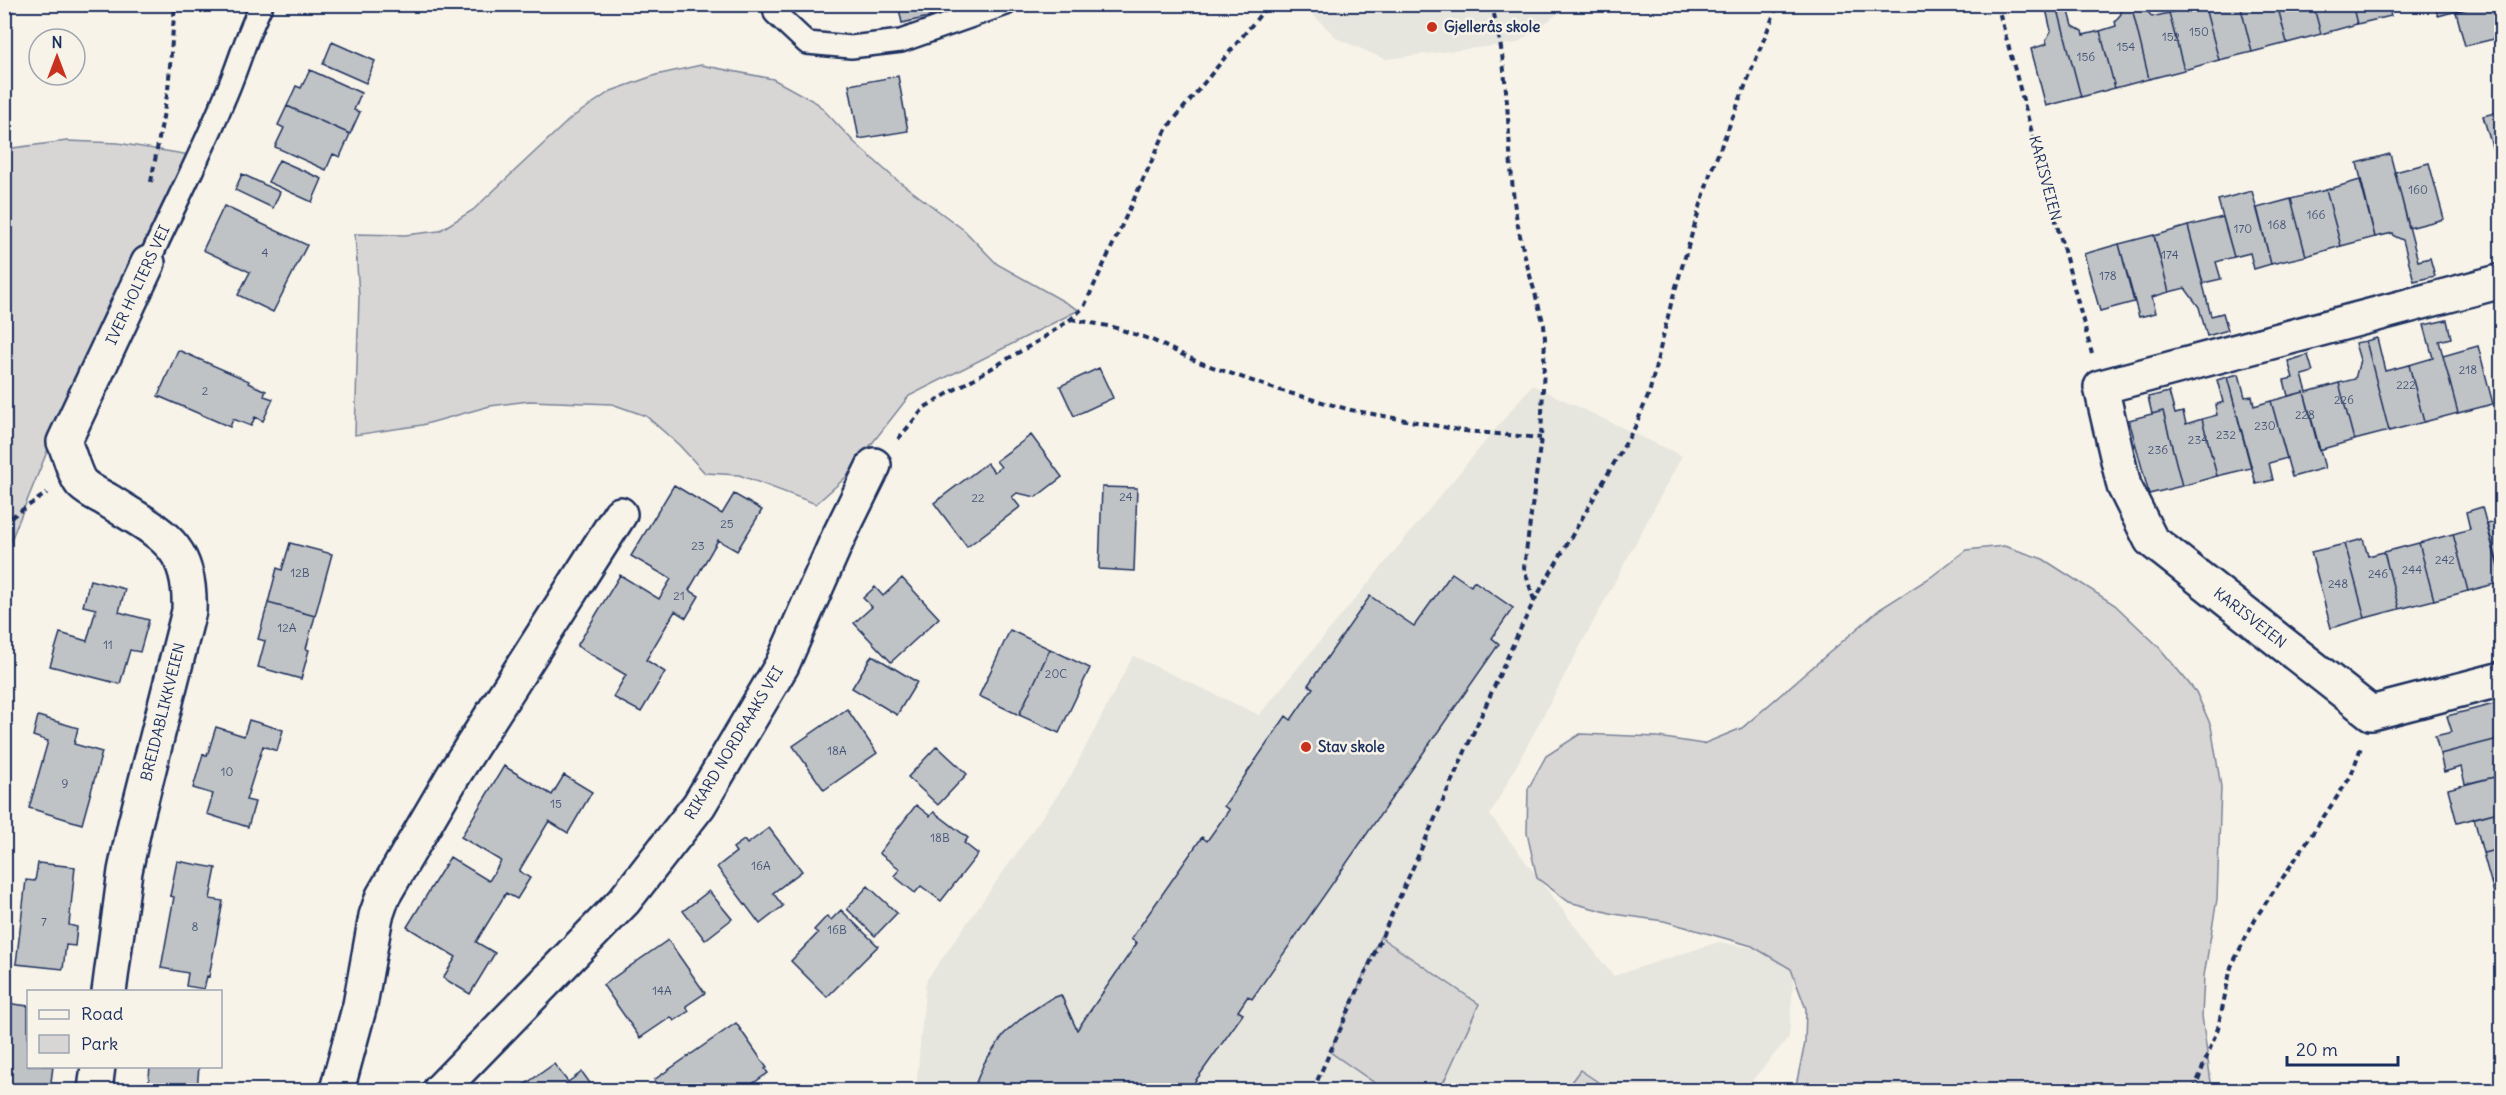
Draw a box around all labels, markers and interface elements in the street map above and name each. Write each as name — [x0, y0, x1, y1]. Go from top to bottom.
place label: Gjellerås skole — [1444, 17, 1540, 36]
marker: Gjellerås skole — [1425, 20, 1439, 34]
house number: 150 — [2189, 24, 2209, 39]
north arrow — [27, 27, 87, 87]
house number: 152 — [2162, 29, 2181, 44]
text: N — [51, 32, 63, 52]
house number: 154 — [2117, 39, 2135, 54]
house number: 156 — [2077, 49, 2095, 64]
street label: KARISVEIEN — [2025, 133, 2066, 222]
house number: 160 — [2408, 182, 2428, 197]
house number: 166 — [2307, 207, 2325, 222]
house number: 168 — [2268, 217, 2286, 232]
house number: 170 — [2234, 221, 2252, 236]
street label: IVER HOLTERS VEI — [102, 222, 174, 348]
house number: 4 — [262, 245, 269, 260]
house number: 174 — [2161, 247, 2179, 262]
house number: 178 — [2099, 268, 2117, 283]
house number: 218 — [2459, 362, 2477, 377]
house number: 222 — [2396, 377, 2416, 392]
house number: 2 — [202, 383, 209, 398]
house number: 226 — [2334, 392, 2354, 407]
house number: 228 — [2295, 407, 2315, 422]
house number: 230 — [2254, 418, 2276, 433]
house number: 232 — [2216, 427, 2236, 442]
house number: 234 — [2188, 432, 2208, 447]
house number: 236 — [2148, 442, 2168, 457]
house number: 24 — [1119, 489, 1133, 504]
house number: 22 — [971, 490, 985, 505]
house number: 25 — [720, 516, 734, 531]
house number: 23 — [691, 538, 705, 553]
house number: 242 — [2435, 552, 2455, 567]
house number: 244 — [2402, 562, 2422, 577]
house number: 12B — [290, 565, 310, 580]
house number: 246 — [2368, 566, 2388, 581]
house number: 248 — [2328, 576, 2348, 591]
street label: KARISVEIEN — [2210, 583, 2291, 652]
house number: 21 — [673, 588, 685, 603]
house number: 12A — [277, 620, 297, 635]
house number: 11 — [103, 637, 113, 652]
street label: BREIDABLIKKVEIEN — [136, 641, 189, 783]
street label: RIKARD NORDRAAKS VEI — [680, 663, 787, 823]
house number: 20C — [1045, 666, 1067, 681]
place label: Stav skole — [1318, 737, 1385, 756]
marker: Stav skole — [1299, 740, 1313, 754]
house number: 18A — [827, 743, 847, 758]
house number: 10 — [221, 764, 233, 779]
house number: 9 — [62, 776, 69, 791]
house number: 15 — [550, 796, 562, 811]
house number: 18B — [930, 830, 950, 845]
house number: 16A — [751, 858, 771, 873]
house number: 7 — [41, 914, 47, 929]
house number: 8 — [192, 919, 199, 934]
house number: 16B — [827, 922, 847, 937]
house number: 14A — [652, 983, 672, 998]
legend — [27, 990, 222, 1068]
text: Road — [81, 1002, 124, 1025]
scale bar — [2287, 1029, 2398, 1067]
text: Park — [81, 1032, 118, 1055]
text: 20 m — [2296, 1038, 2338, 1061]

